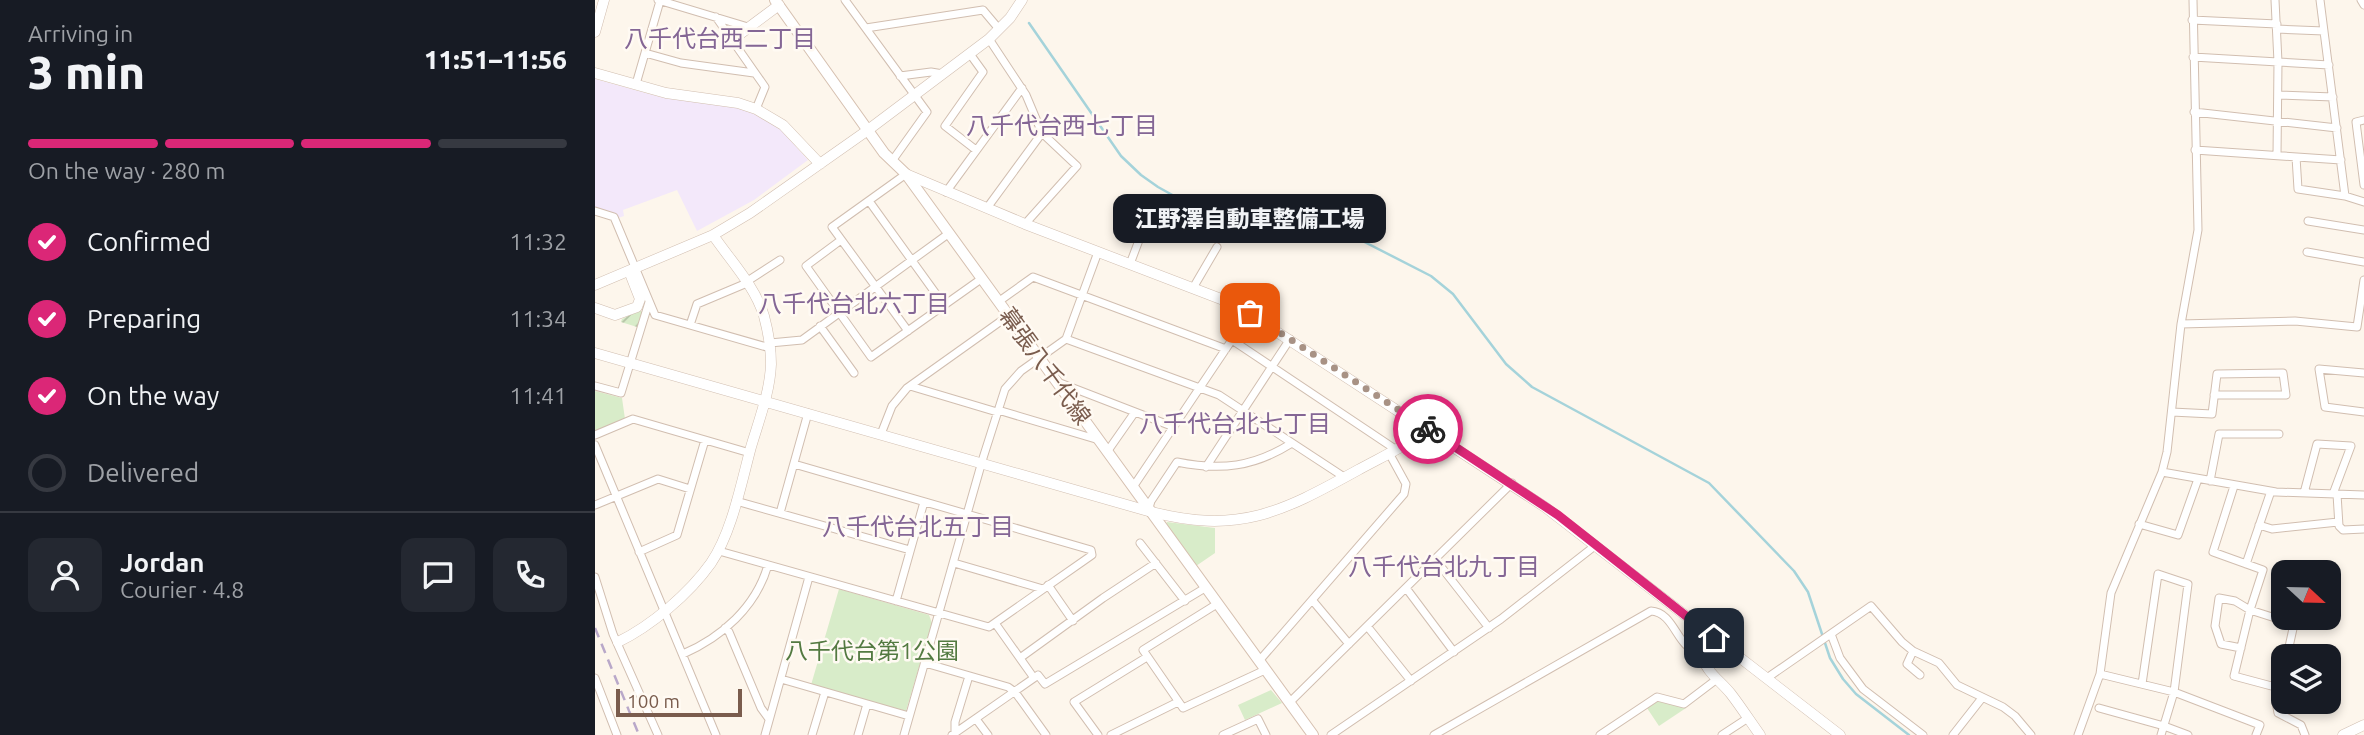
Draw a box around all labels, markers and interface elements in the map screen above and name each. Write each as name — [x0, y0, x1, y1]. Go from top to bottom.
text: Arriving in — [28, 21, 133, 46]
district label: 八千代台西二丁目 — [624, 25, 816, 52]
text: 11:51–11:56 — [424, 45, 567, 74]
text: 3 min — [28, 46, 145, 98]
district label: 八千代台西七丁目 — [966, 112, 1158, 139]
text: On the way · 280 m — [28, 158, 225, 183]
callout: 江野澤自動車整備工場 — [1113, 194, 1387, 243]
text: 江野澤自動車整備工場 — [1135, 206, 1365, 231]
icon: check — [28, 223, 66, 261]
text: Confirmed — [87, 227, 211, 256]
text: 11:32 — [509, 229, 567, 254]
pin — [1220, 283, 1280, 343]
district label: 八千代台北六丁目 — [758, 290, 950, 317]
icon: bag — [1231, 294, 1269, 332]
icon: check — [28, 300, 66, 338]
street label: 幕張八千代線 — [995, 303, 1096, 429]
text: Preparing — [87, 304, 201, 333]
text: 11:34 — [509, 306, 567, 331]
icon: check — [28, 377, 66, 415]
text: On the way — [87, 381, 219, 410]
text: 11:41 — [509, 383, 567, 408]
courier — [1393, 394, 1463, 464]
district label: 八千代台北七丁目 — [1139, 410, 1331, 437]
icon: bike — [1409, 410, 1447, 448]
text: Delivered — [87, 458, 199, 487]
district label: 八千代台北五丁目 — [822, 513, 1014, 540]
button: person — [28, 538, 102, 612]
button: chat — [401, 538, 475, 612]
button: phone — [493, 538, 567, 612]
text: Jordan — [120, 548, 205, 577]
district label: 八千代台北九丁目 — [1348, 553, 1540, 580]
north arrow — [2271, 560, 2341, 630]
map controls — [2271, 560, 2341, 714]
text: Courier · 4.8 — [120, 577, 244, 602]
pin — [1684, 608, 1744, 668]
icon: home — [1695, 619, 1733, 657]
park label: 八千代台第1公園 — [785, 638, 959, 663]
button: layers — [2271, 644, 2341, 714]
scale bar — [616, 686, 742, 718]
text: 100 m — [627, 690, 680, 712]

